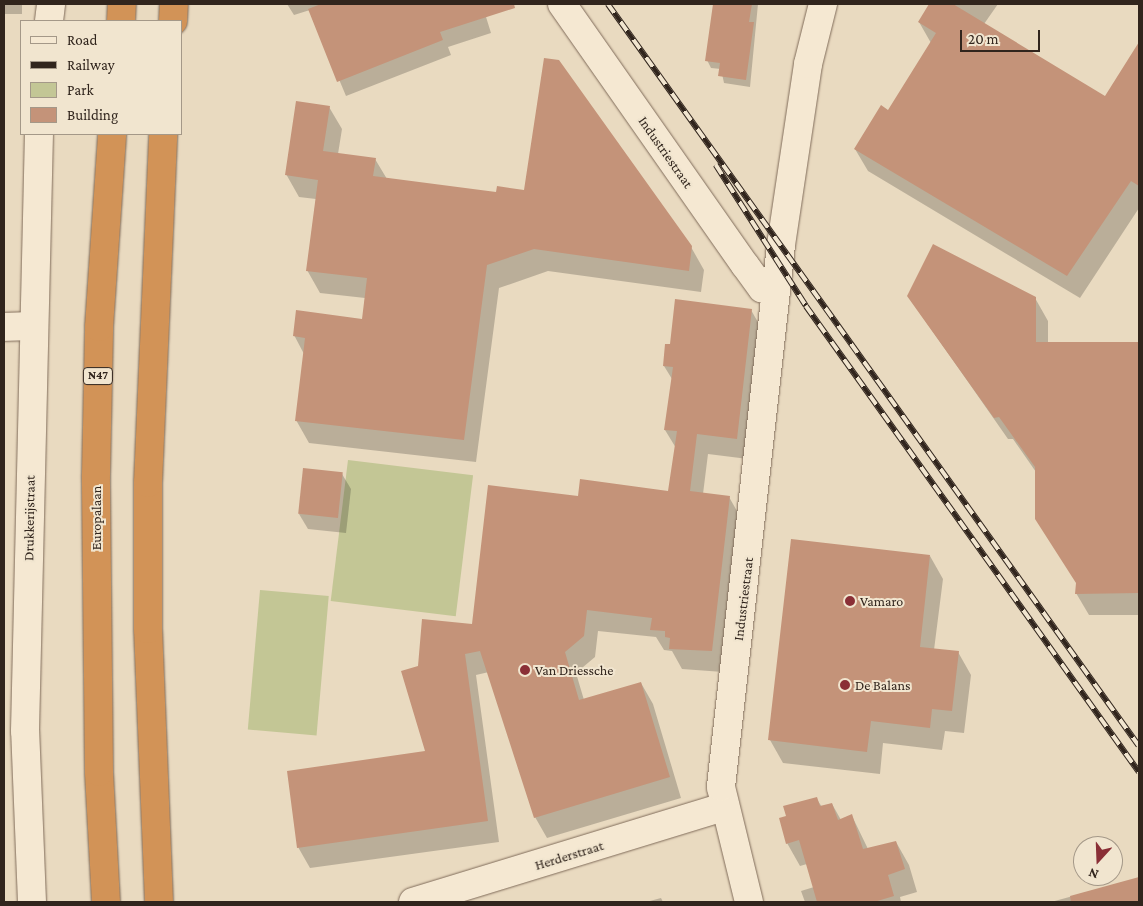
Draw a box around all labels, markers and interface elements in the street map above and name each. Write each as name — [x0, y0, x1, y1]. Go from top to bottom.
legend — [20, 20, 182, 135]
scale bar — [963, 20, 1043, 52]
text: 20 m — [968, 31, 999, 47]
text: Road — [67, 32, 97, 48]
text: Railway — [67, 57, 115, 73]
text: Park — [67, 82, 94, 98]
text: Building — [67, 107, 118, 123]
street label: Industriestraat — [635, 113, 697, 191]
road number: N47 — [82, 366, 114, 386]
street label: Drukkerijstraat — [20, 475, 38, 561]
street label: Europalaan — [88, 486, 104, 550]
street label: Industriestraat — [730, 556, 756, 642]
place label: Vamaro — [860, 593, 903, 609]
marker: Vamaro — [844, 595, 856, 607]
place label: Van Driessche — [535, 662, 614, 678]
marker: Van Driessche — [519, 664, 531, 676]
place label: De Balans — [855, 677, 910, 693]
marker: De Balans — [839, 679, 851, 691]
north arrow — [1073, 836, 1123, 886]
street label: Herderstraat — [533, 837, 605, 873]
text: N — [1086, 865, 1100, 883]

